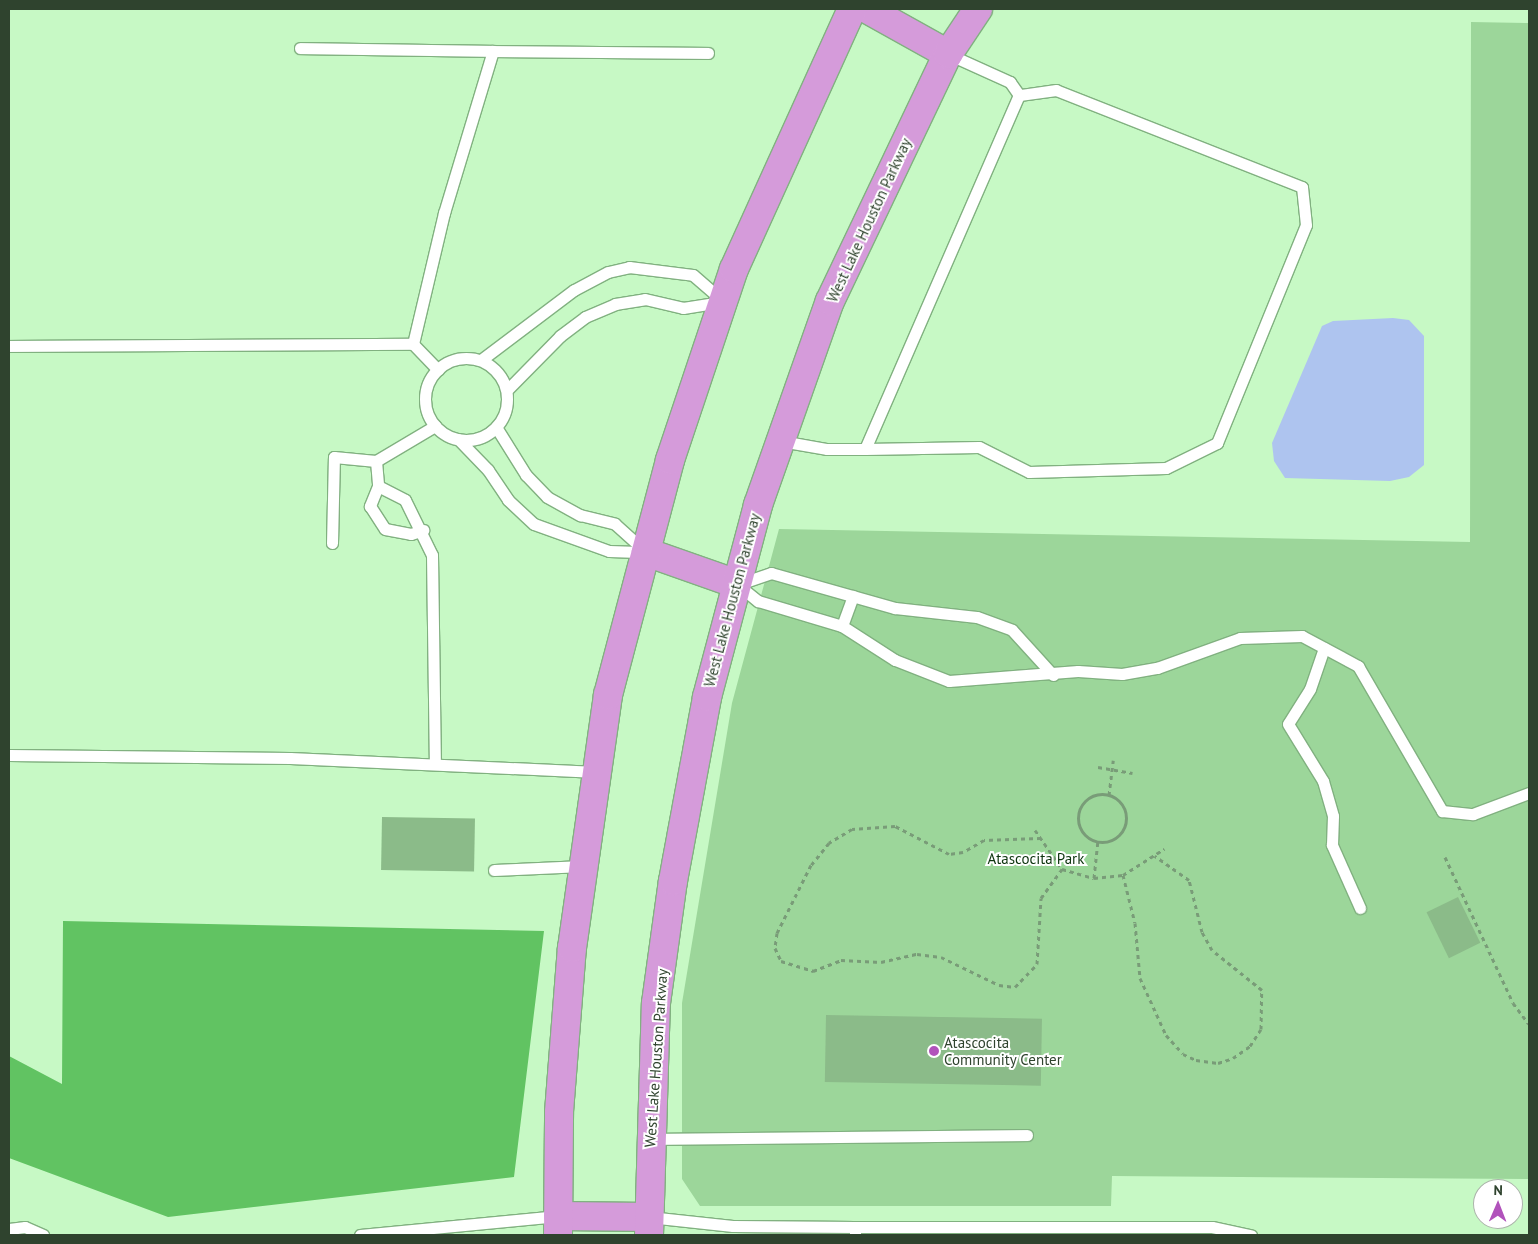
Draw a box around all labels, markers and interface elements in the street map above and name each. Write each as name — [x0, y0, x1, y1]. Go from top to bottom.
street label: West Lake Houston Parkway — [823, 135, 915, 305]
street label: West Lake Houston Parkway — [700, 511, 764, 689]
park label: Atascocita Park — [988, 850, 1084, 868]
street label: West Lake Houston Parkway — [641, 968, 671, 1148]
place label: Atascocita Community Center — [944, 1033, 1062, 1068]
marker: Atascocita Community Center — [928, 1045, 940, 1057]
north arrow — [1473, 1179, 1523, 1229]
text: N — [1493, 1181, 1503, 1199]

